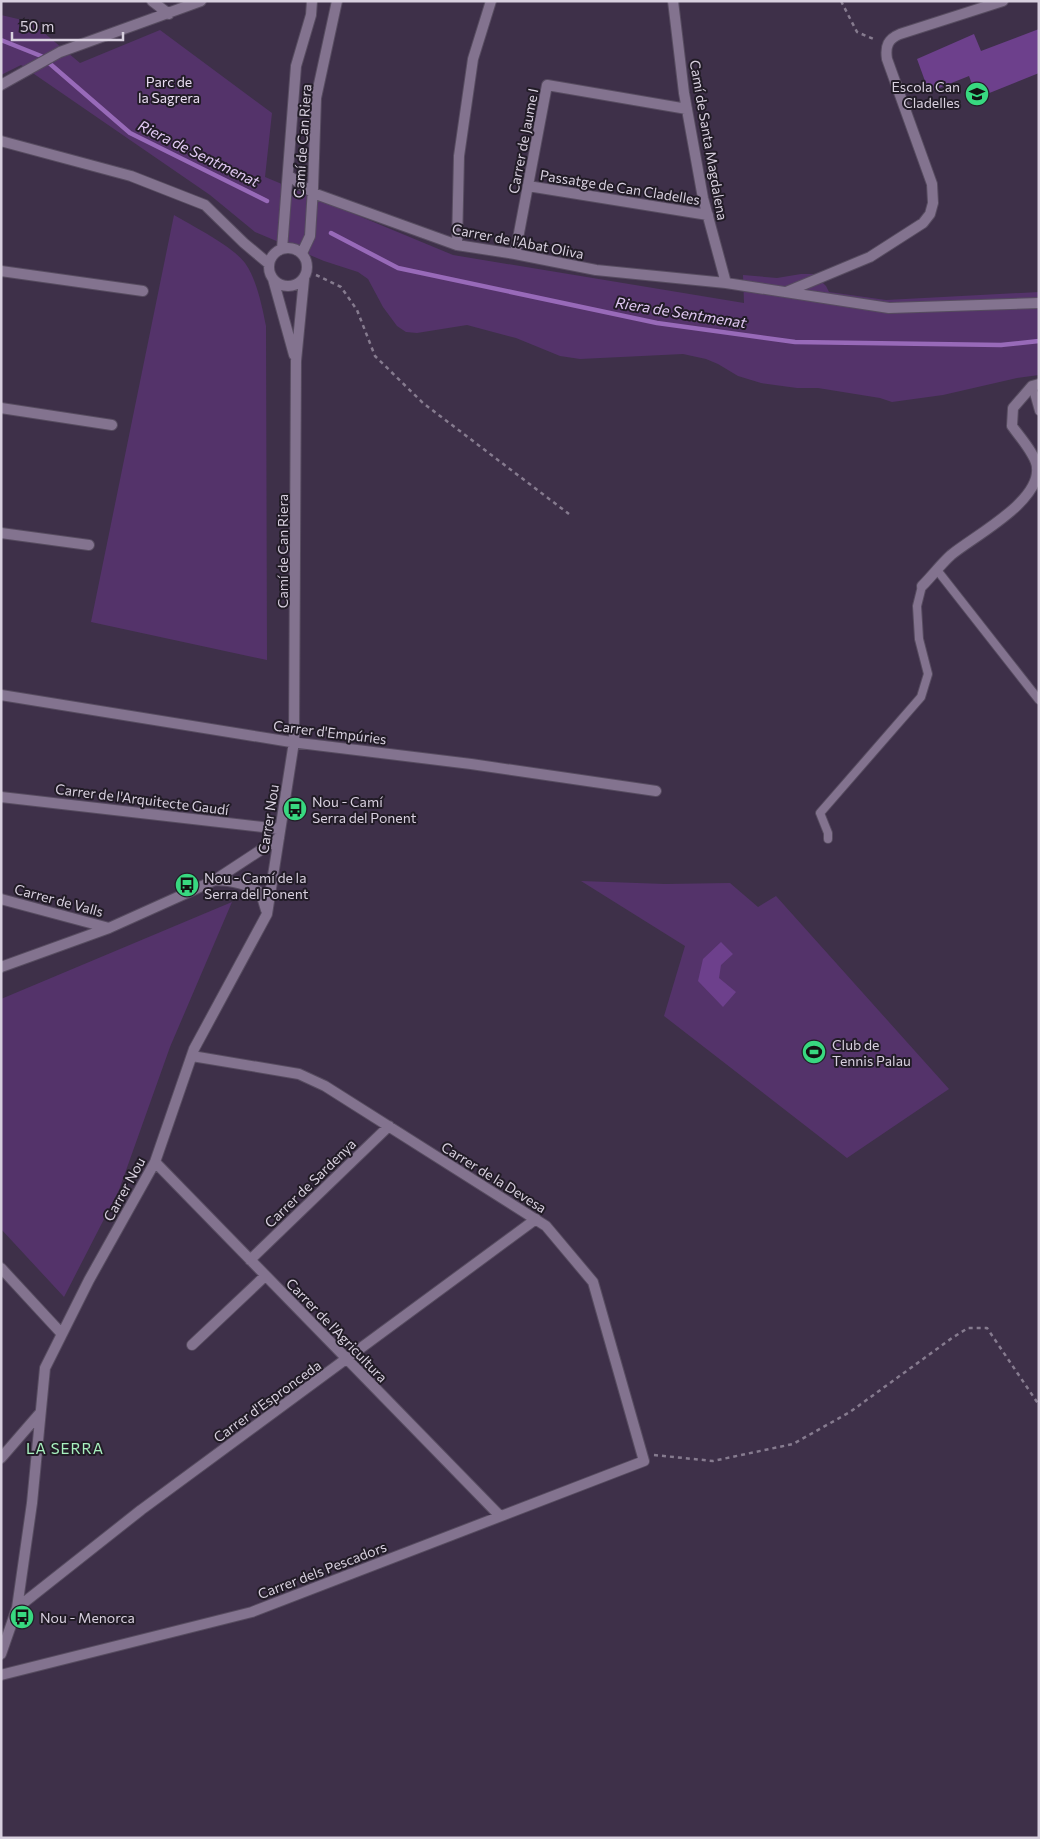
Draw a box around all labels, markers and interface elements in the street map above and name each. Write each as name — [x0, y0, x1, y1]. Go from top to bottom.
scale bar — [12, 10, 124, 42]
text: 50 m — [20, 17, 54, 35]
street label: Camí de Santa Magdalena — [687, 58, 731, 222]
park label: Parc de la Sagrera — [138, 73, 200, 106]
place label: Escola Can Cladelles — [892, 78, 960, 111]
school or university icon: Escola Can Cladelles — [964, 81, 990, 107]
street label: Camí de Can Riera — [290, 83, 314, 199]
street label: Carrer de Jaume I — [504, 87, 542, 195]
water label: Riera de Sentmenat — [135, 116, 263, 191]
street label: Passatge de Can Cladelles — [539, 166, 701, 208]
street label: Carrer de l'Abat Oliva — [451, 220, 585, 262]
water label: Riera de Sentmenat — [614, 293, 749, 331]
street label: Camí de Can Riera — [274, 494, 291, 608]
street label: Carrer d'Empúries — [272, 717, 388, 747]
street label: Carrer de l'Arquitecte Gaudí — [54, 780, 230, 818]
street label: Carrer Nou — [254, 783, 282, 855]
place label: Nou - Camí Serra del Ponent — [312, 793, 417, 826]
bus stop icon: Nou - Camí Serra del Ponent — [282, 796, 308, 822]
place label: Nou - Camí de la Serra del Ponent — [204, 869, 309, 902]
bus stop icon: Nou - Camí de la Serra del Ponent — [174, 872, 200, 898]
street label: Carrer de Valls — [13, 880, 105, 920]
place label: Club de Tennis Palau — [832, 1036, 911, 1069]
sports icon: Club de Tennis Palau — [801, 1039, 827, 1065]
street label: Carrer de Sardenya — [261, 1135, 359, 1231]
street label: Carrer de la Devesa — [438, 1138, 550, 1216]
street label: Carrer Nou — [100, 1154, 148, 1224]
street label: Carrer de l'Agricultura — [283, 1274, 391, 1386]
street label: Carrer d'Espronceda — [210, 1356, 324, 1446]
district label: LA SERRA — [26, 1439, 104, 1457]
street label: Carrer dels Pescadors — [255, 1538, 389, 1602]
bus stop icon: Nou - Menorca — [9, 1604, 35, 1630]
place label: Nou - Menorca — [40, 1609, 135, 1626]

